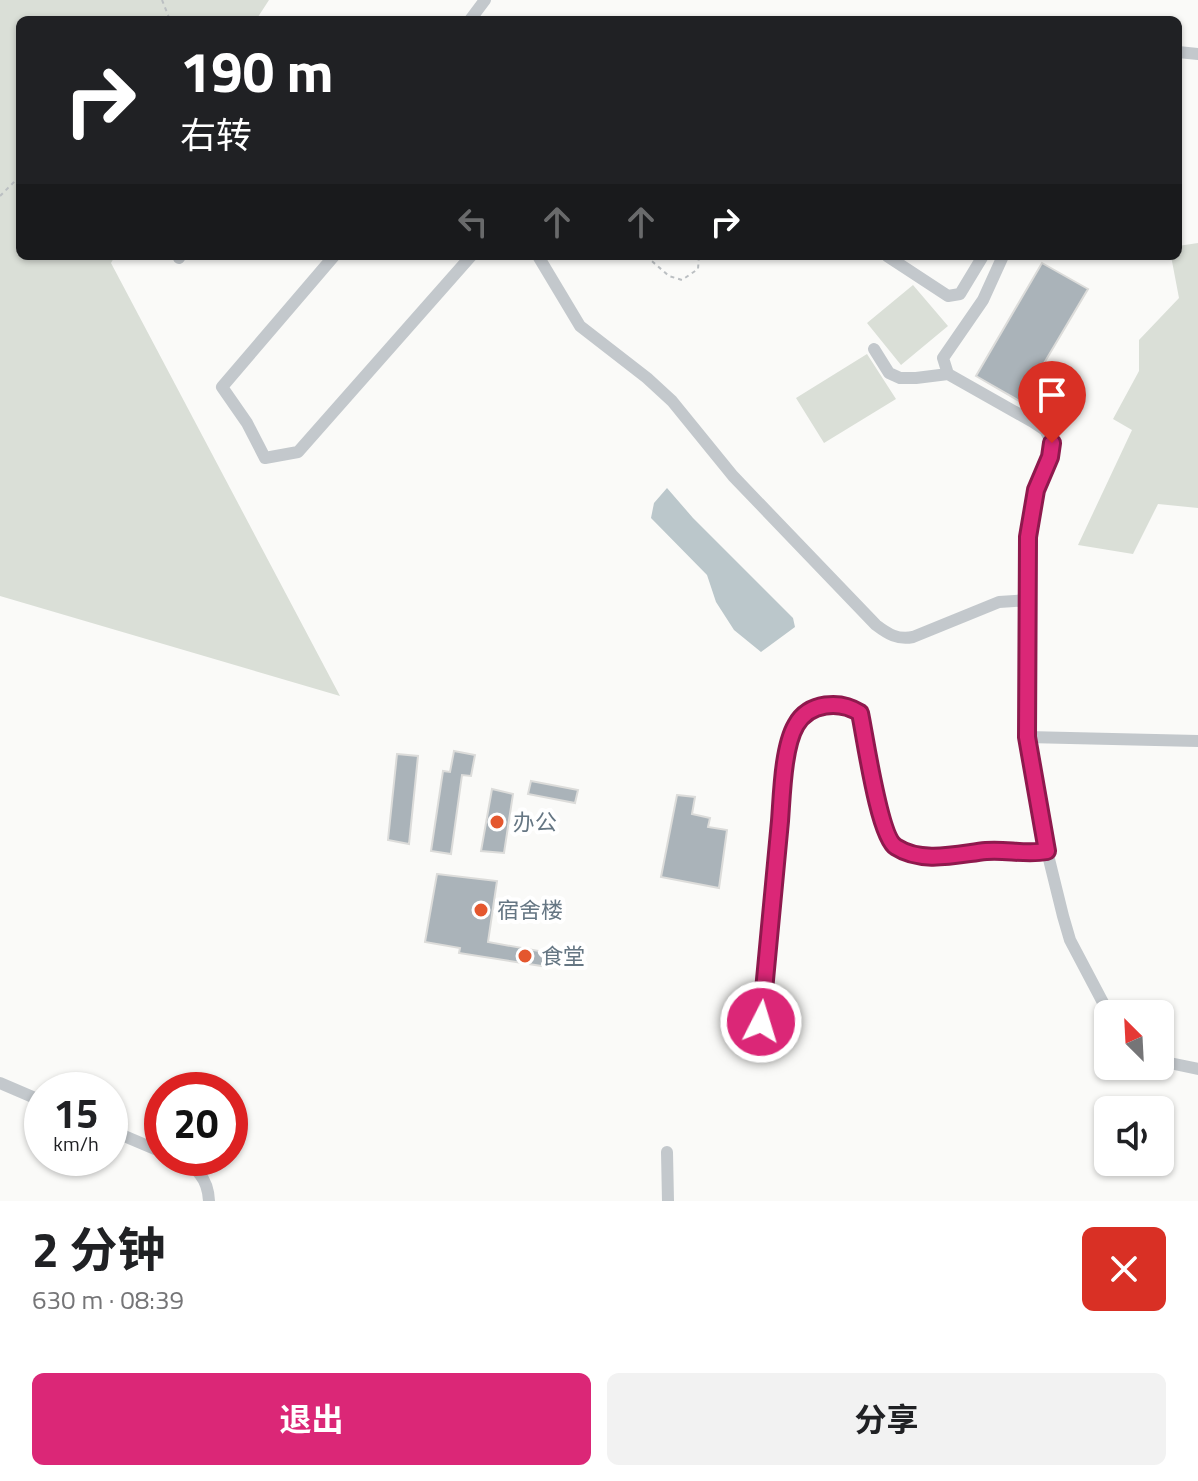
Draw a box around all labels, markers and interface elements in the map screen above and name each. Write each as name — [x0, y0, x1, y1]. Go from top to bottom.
text: 190 m — [180, 29, 333, 114]
icon: right — [48, 48, 152, 152]
text: 右转 — [180, 107, 252, 162]
icon: left — [451, 200, 495, 244]
icon: ahead — [535, 200, 579, 244]
icon: ahead — [619, 200, 663, 244]
icon: right — [703, 200, 747, 244]
pin — [1018, 361, 1086, 443]
icon: arrive — [1030, 373, 1074, 417]
place label: 办公 — [513, 805, 557, 839]
marker: 办公 — [488, 813, 506, 831]
place label: 宿舍楼 — [497, 893, 563, 927]
marker: 宿舍楼 — [472, 901, 490, 919]
place label: 食堂 — [541, 939, 585, 973]
marker: 食堂 — [516, 947, 534, 965]
position arrow — [719, 980, 803, 1064]
north arrow — [1094, 1000, 1174, 1080]
map controls — [1094, 1000, 1174, 1176]
speed limit sign: 20 — [144, 1072, 248, 1176]
text: 15 — [54, 1083, 98, 1144]
button: sound — [1094, 1096, 1174, 1176]
text: km/h — [53, 1128, 99, 1159]
text: 2 分钟 — [32, 1213, 165, 1286]
button: close — [1082, 1227, 1166, 1311]
text: 630 m · 08:39 — [32, 1280, 184, 1319]
button: 退出 — [32, 1373, 591, 1465]
button: 分享 — [607, 1373, 1166, 1465]

